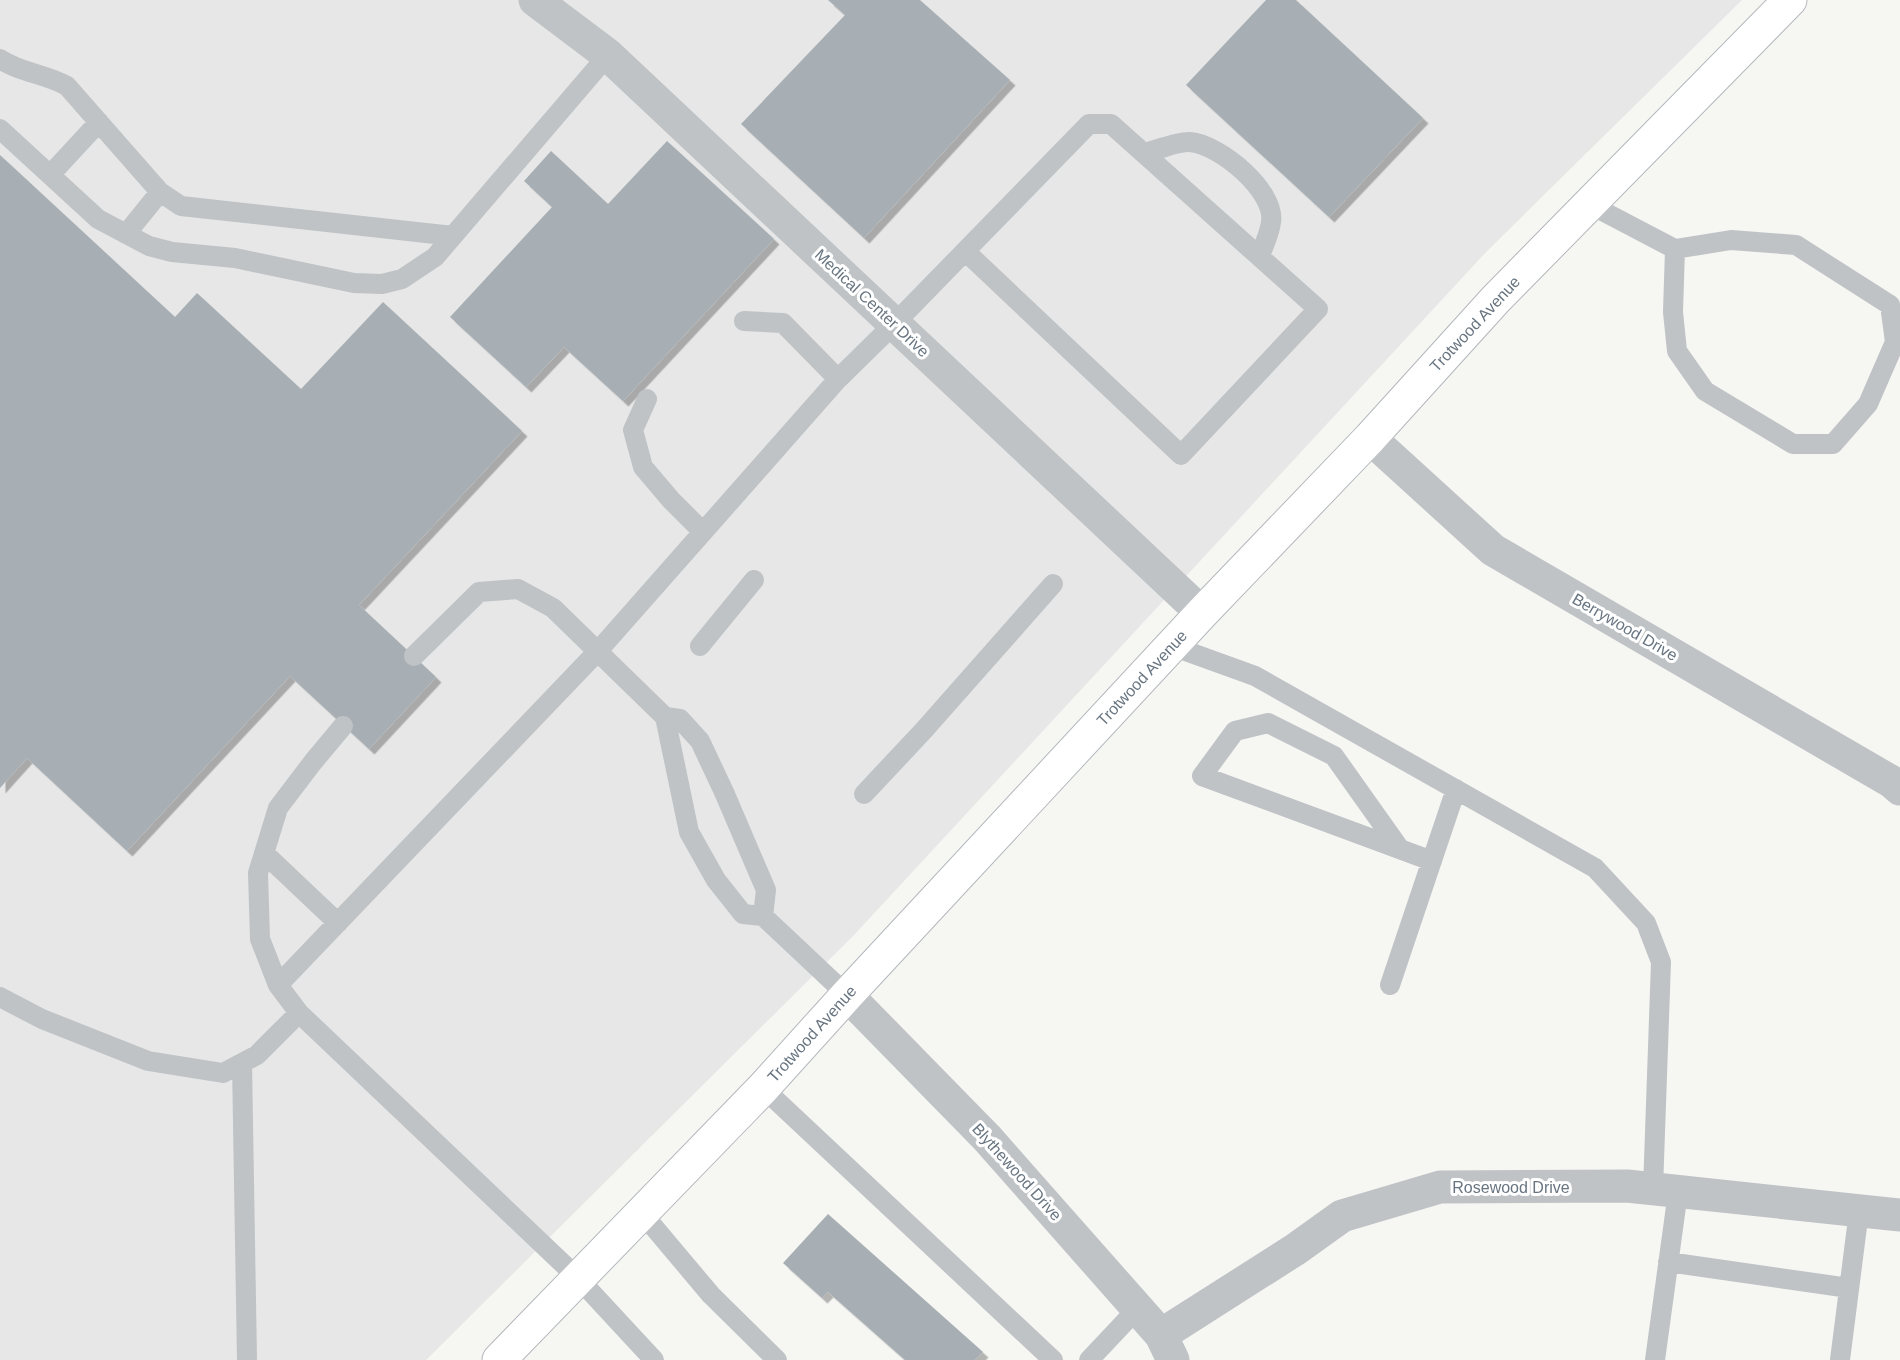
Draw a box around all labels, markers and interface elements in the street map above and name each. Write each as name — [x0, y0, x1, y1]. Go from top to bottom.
street label: Medical Center Drive — [812, 246, 932, 360]
street label: Trotwood Avenue — [1427, 273, 1523, 375]
street label: Berrywood Drive — [1570, 590, 1681, 664]
street label: Trotwood Avenue — [1094, 627, 1190, 729]
street label: Trotwood Avenue — [764, 982, 860, 1086]
street label: Blythewood Drive — [969, 1120, 1065, 1224]
street label: Rosewood Drive — [1452, 1179, 1570, 1196]

